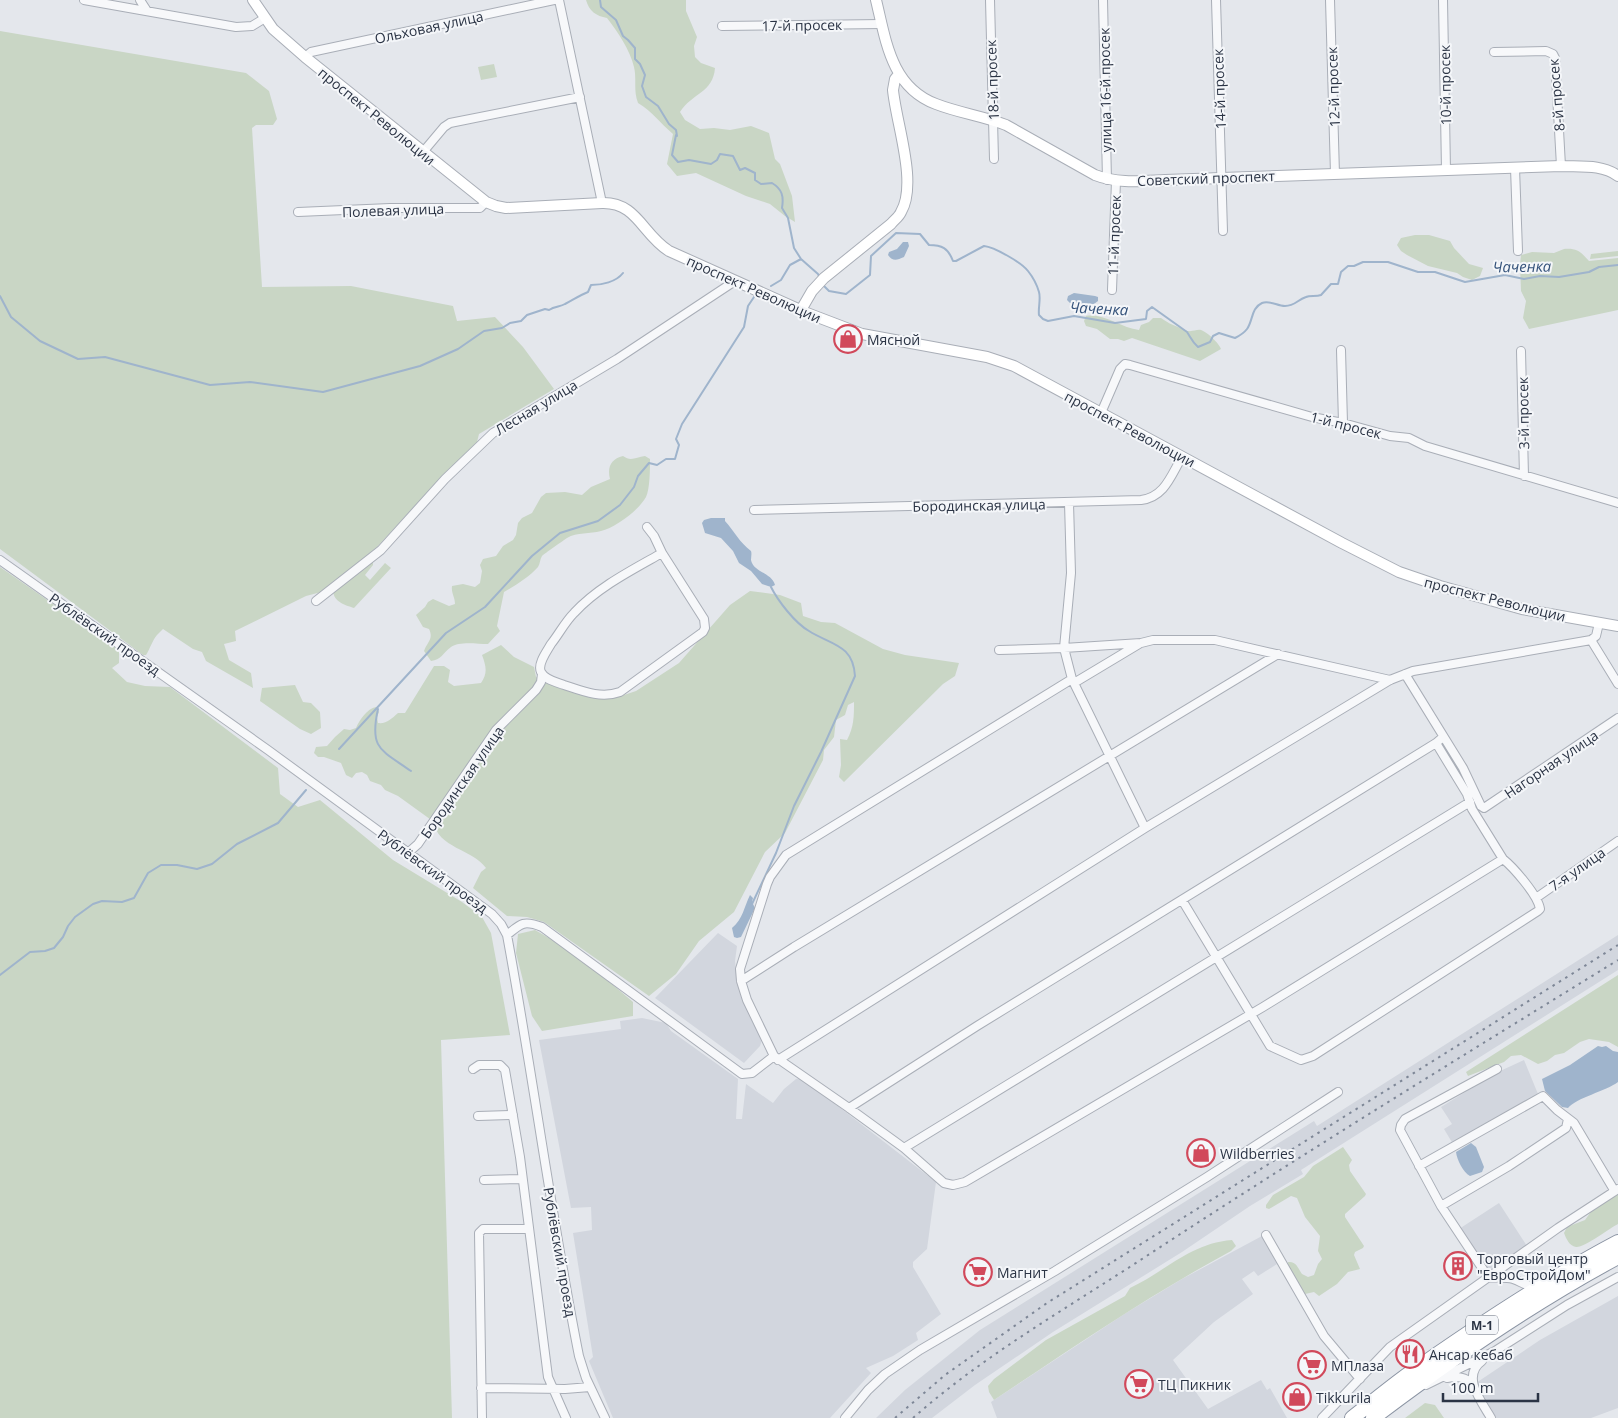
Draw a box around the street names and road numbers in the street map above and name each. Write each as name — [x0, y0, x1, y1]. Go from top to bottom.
street label: Ольховая улица — [373, 6, 485, 48]
street label: 17-й просек — [762, 15, 843, 35]
street label: улица 16-й просек — [1094, 27, 1116, 152]
street label: 18-й просек — [981, 39, 1003, 121]
street label: 10-й просек — [1435, 44, 1455, 125]
street label: 12-й просек — [1322, 46, 1344, 128]
street label: 14-й просек — [1208, 48, 1230, 130]
street label: 8-й просек — [1543, 57, 1569, 132]
street label: проспект Революции — [315, 63, 439, 169]
street label: Советский проспект — [1137, 166, 1276, 190]
street label: 11-й просек — [1103, 194, 1125, 276]
street label: Полевая улица — [342, 199, 444, 221]
street label: проспект Революции — [684, 251, 824, 327]
street label: Лесная улица — [491, 375, 581, 439]
street label: 3-й просек — [1513, 376, 1533, 449]
street label: проспект Революции — [1061, 387, 1199, 471]
street label: 1-й просек — [1309, 407, 1384, 443]
street label: Бородинская улица — [912, 494, 1046, 516]
street label: проспект Революции — [1422, 572, 1568, 626]
street label: Рублёвский проезд — [46, 589, 164, 679]
street label: Бородинская улица — [416, 722, 508, 842]
street label: Нагорная улица — [1500, 725, 1602, 803]
street label: Рублёвский проезд — [374, 825, 492, 917]
street label: 7-я улица — [1545, 843, 1609, 895]
street label: Рублёвский проезд — [539, 1186, 581, 1318]
road number: М-1 — [1466, 1316, 1498, 1334]

